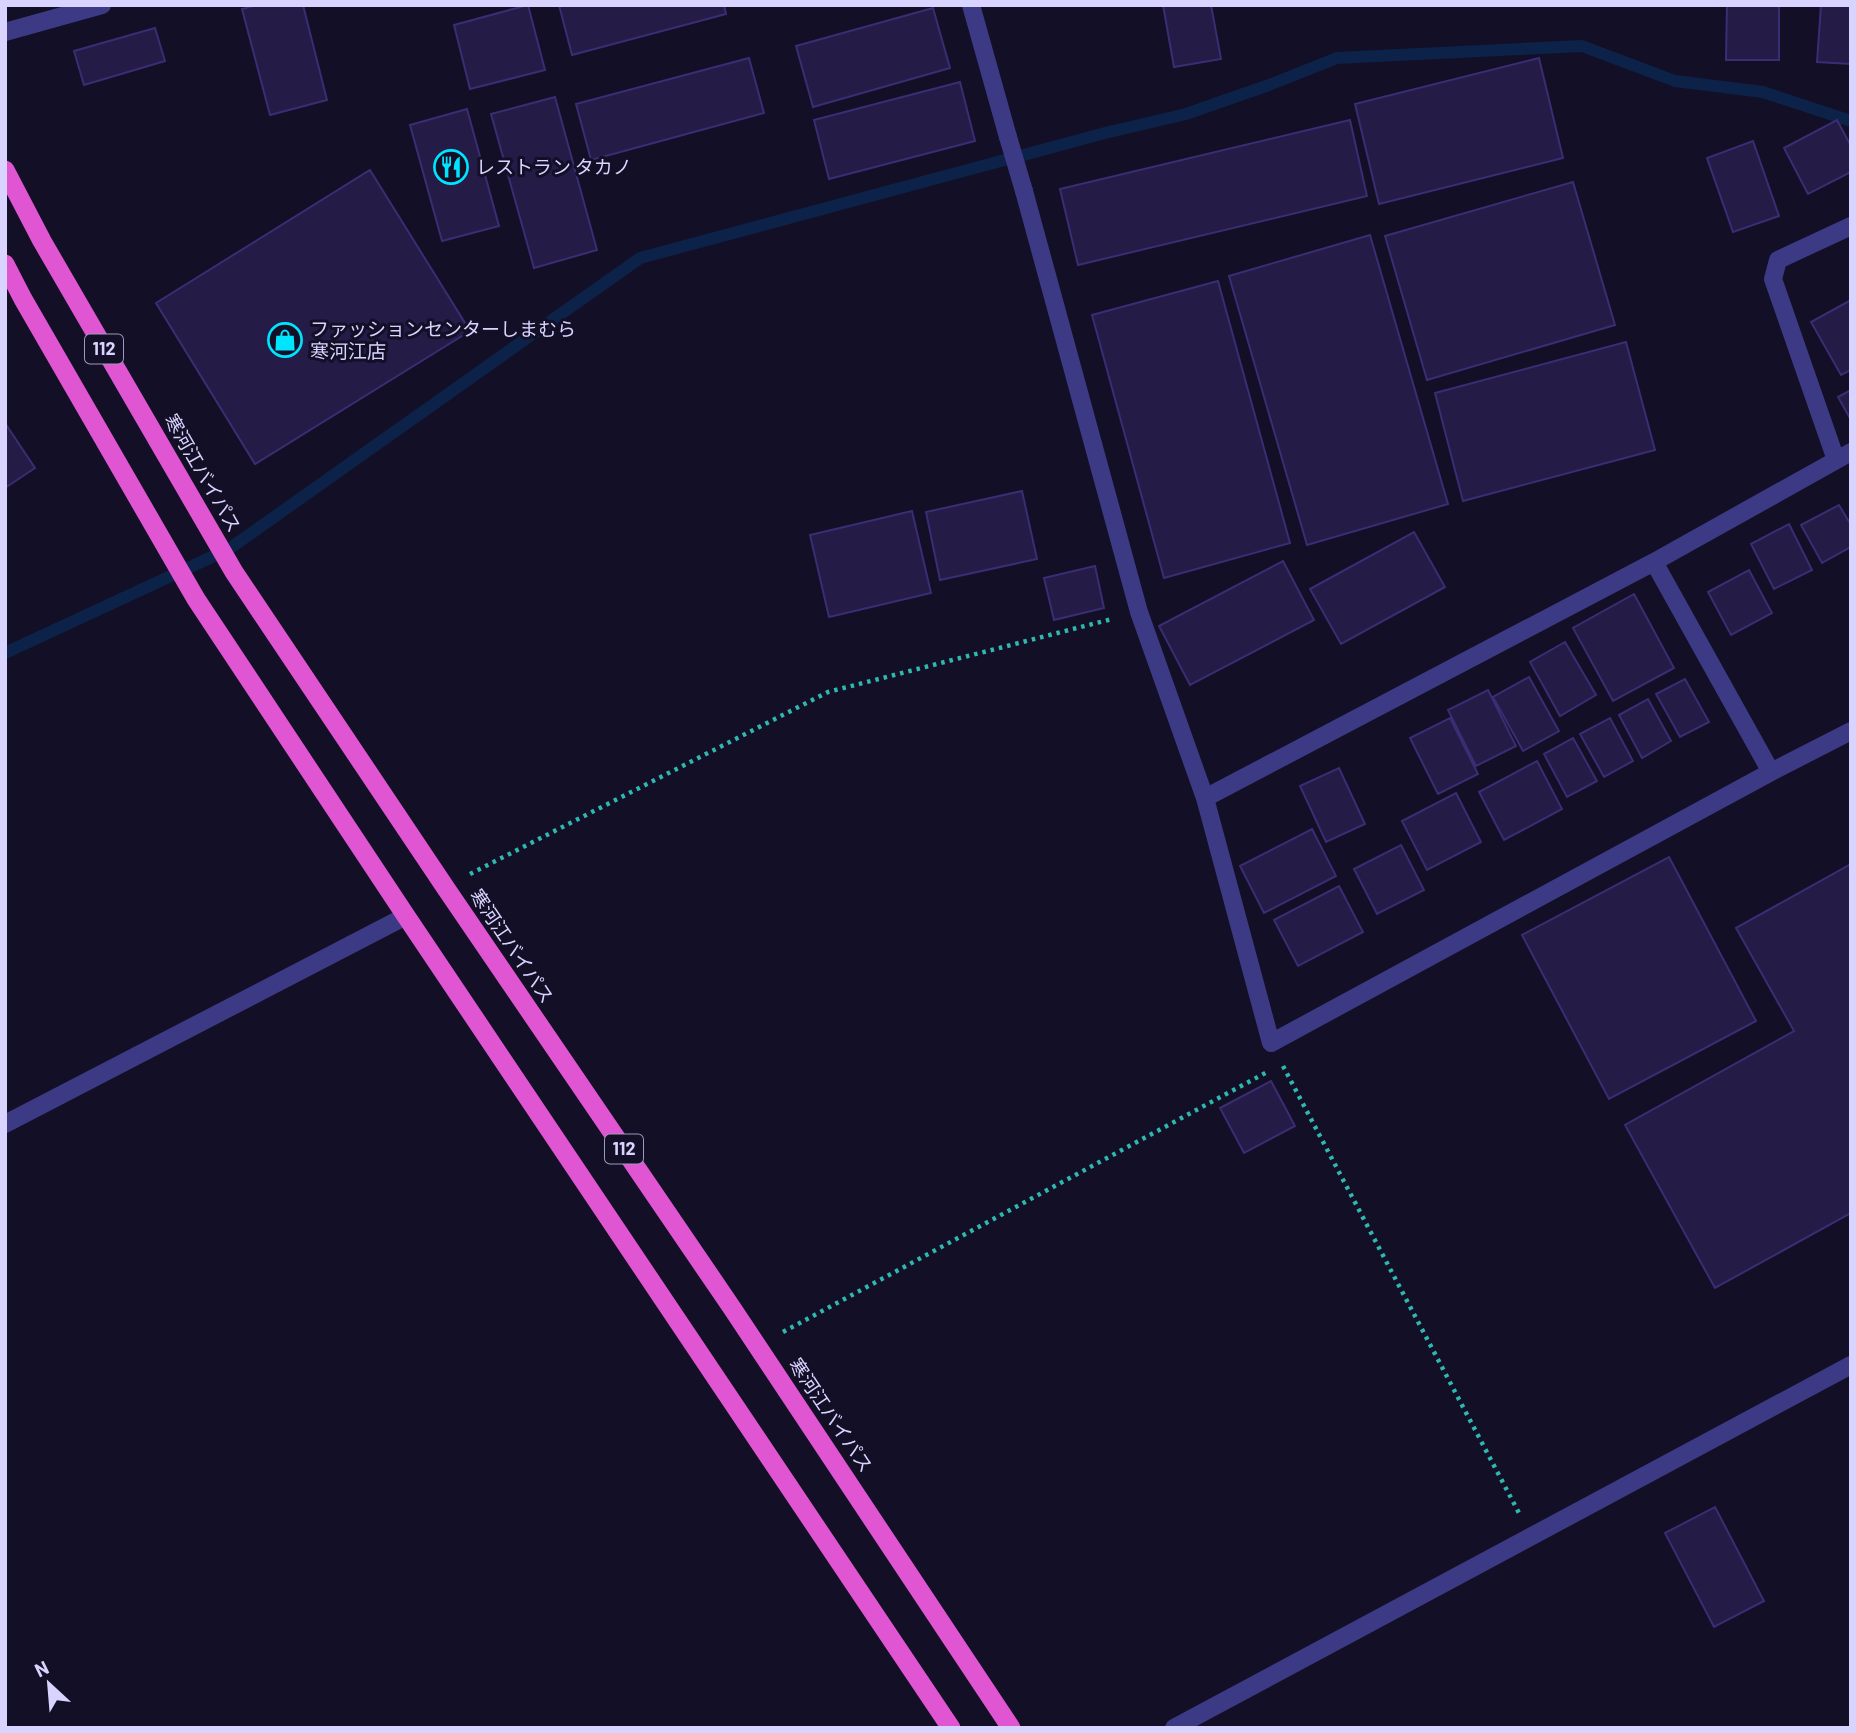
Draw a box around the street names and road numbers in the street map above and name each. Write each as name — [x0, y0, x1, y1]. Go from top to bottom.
road number: 112 — [85, 334, 123, 363]
street label: 寒河江バイパス — [160, 410, 247, 536]
street label: 寒河江バイパス — [466, 884, 559, 1007]
road number: 112 — [605, 1134, 643, 1164]
street label: 寒河江バイパス — [785, 1353, 878, 1476]

